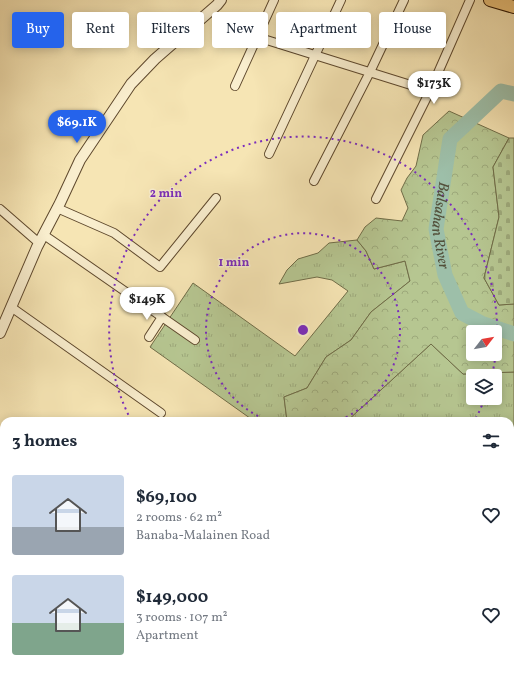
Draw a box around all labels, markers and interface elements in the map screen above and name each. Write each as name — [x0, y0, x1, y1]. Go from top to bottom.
chip: Buy — [12, 12, 64, 48]
chip: Rent — [72, 12, 129, 48]
chip: Filters — [137, 12, 204, 48]
chip: New — [212, 12, 268, 48]
chip: Apartment — [276, 12, 371, 48]
chip: House — [379, 12, 446, 48]
pin: $173K — [406, 71, 462, 105]
text: $173K — [417, 75, 451, 93]
pin: $69.1K — [44, 110, 110, 144]
text: $69.1K — [57, 114, 97, 132]
water label: Balsahan River — [426, 180, 454, 271]
text: 2 min — [150, 186, 182, 202]
text: 1 min — [219, 255, 250, 271]
pin: $149K — [119, 287, 175, 321]
text: $149K — [129, 291, 165, 309]
centre of rings — [296, 323, 310, 337]
north arrow — [466, 325, 502, 361]
map controls — [466, 325, 502, 405]
button: layers — [466, 369, 502, 405]
text: 3 homes — [12, 430, 77, 453]
icon: filters — [480, 430, 502, 452]
text: $69,100 — [136, 486, 197, 509]
icon: home — [44, 491, 92, 539]
icon: heart — [480, 504, 502, 526]
text: 2 rooms · 62 m² — [136, 509, 222, 527]
text: Banaba-Malainen Road — [136, 527, 270, 545]
text: $149,000 — [136, 586, 208, 609]
icon: home — [44, 591, 92, 639]
icon: heart — [480, 604, 502, 626]
text: 3 rooms · 107 m² — [136, 609, 227, 627]
text: Apartment — [136, 627, 199, 645]

